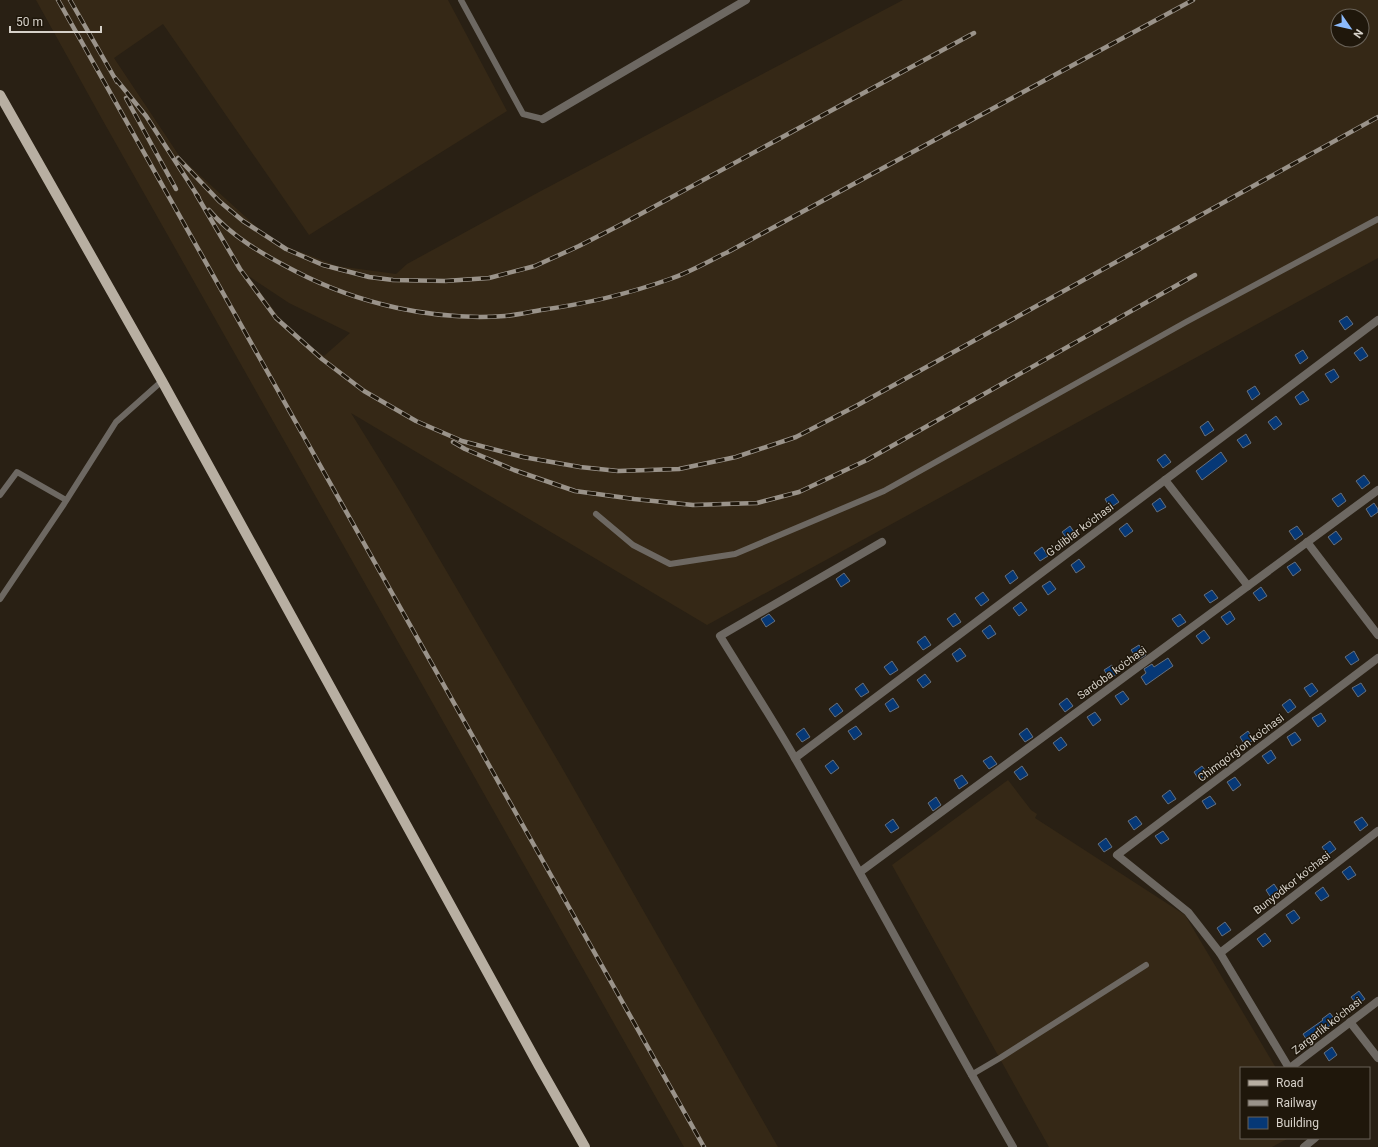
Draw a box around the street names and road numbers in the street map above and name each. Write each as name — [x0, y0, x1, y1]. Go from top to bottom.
street label: G'oliblar ko'chasi — [1044, 500, 1116, 560]
street label: Sardoba ko'chasi — [1075, 644, 1149, 702]
street label: Chimqo'rg'on ko'chasi — [1195, 711, 1287, 785]
street label: Bunyodkor ko'chasi — [1251, 849, 1333, 917]
street label: Zargarlik ko'chasi — [1290, 995, 1364, 1057]

